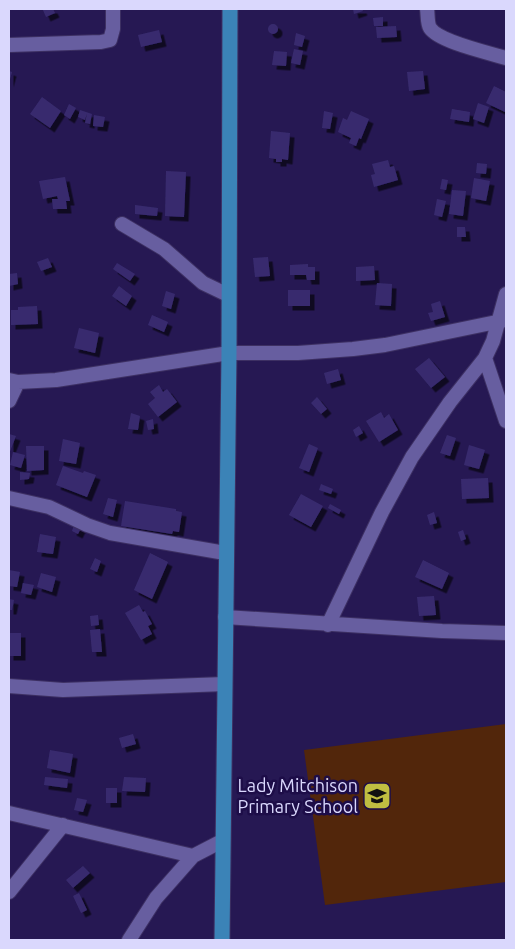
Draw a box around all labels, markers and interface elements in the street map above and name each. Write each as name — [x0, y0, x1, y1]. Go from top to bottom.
place label: Lady Mitchison Primary School — [237, 775, 358, 816]
school or university icon: Lady Mitchison Primary School — [362, 781, 392, 811]

